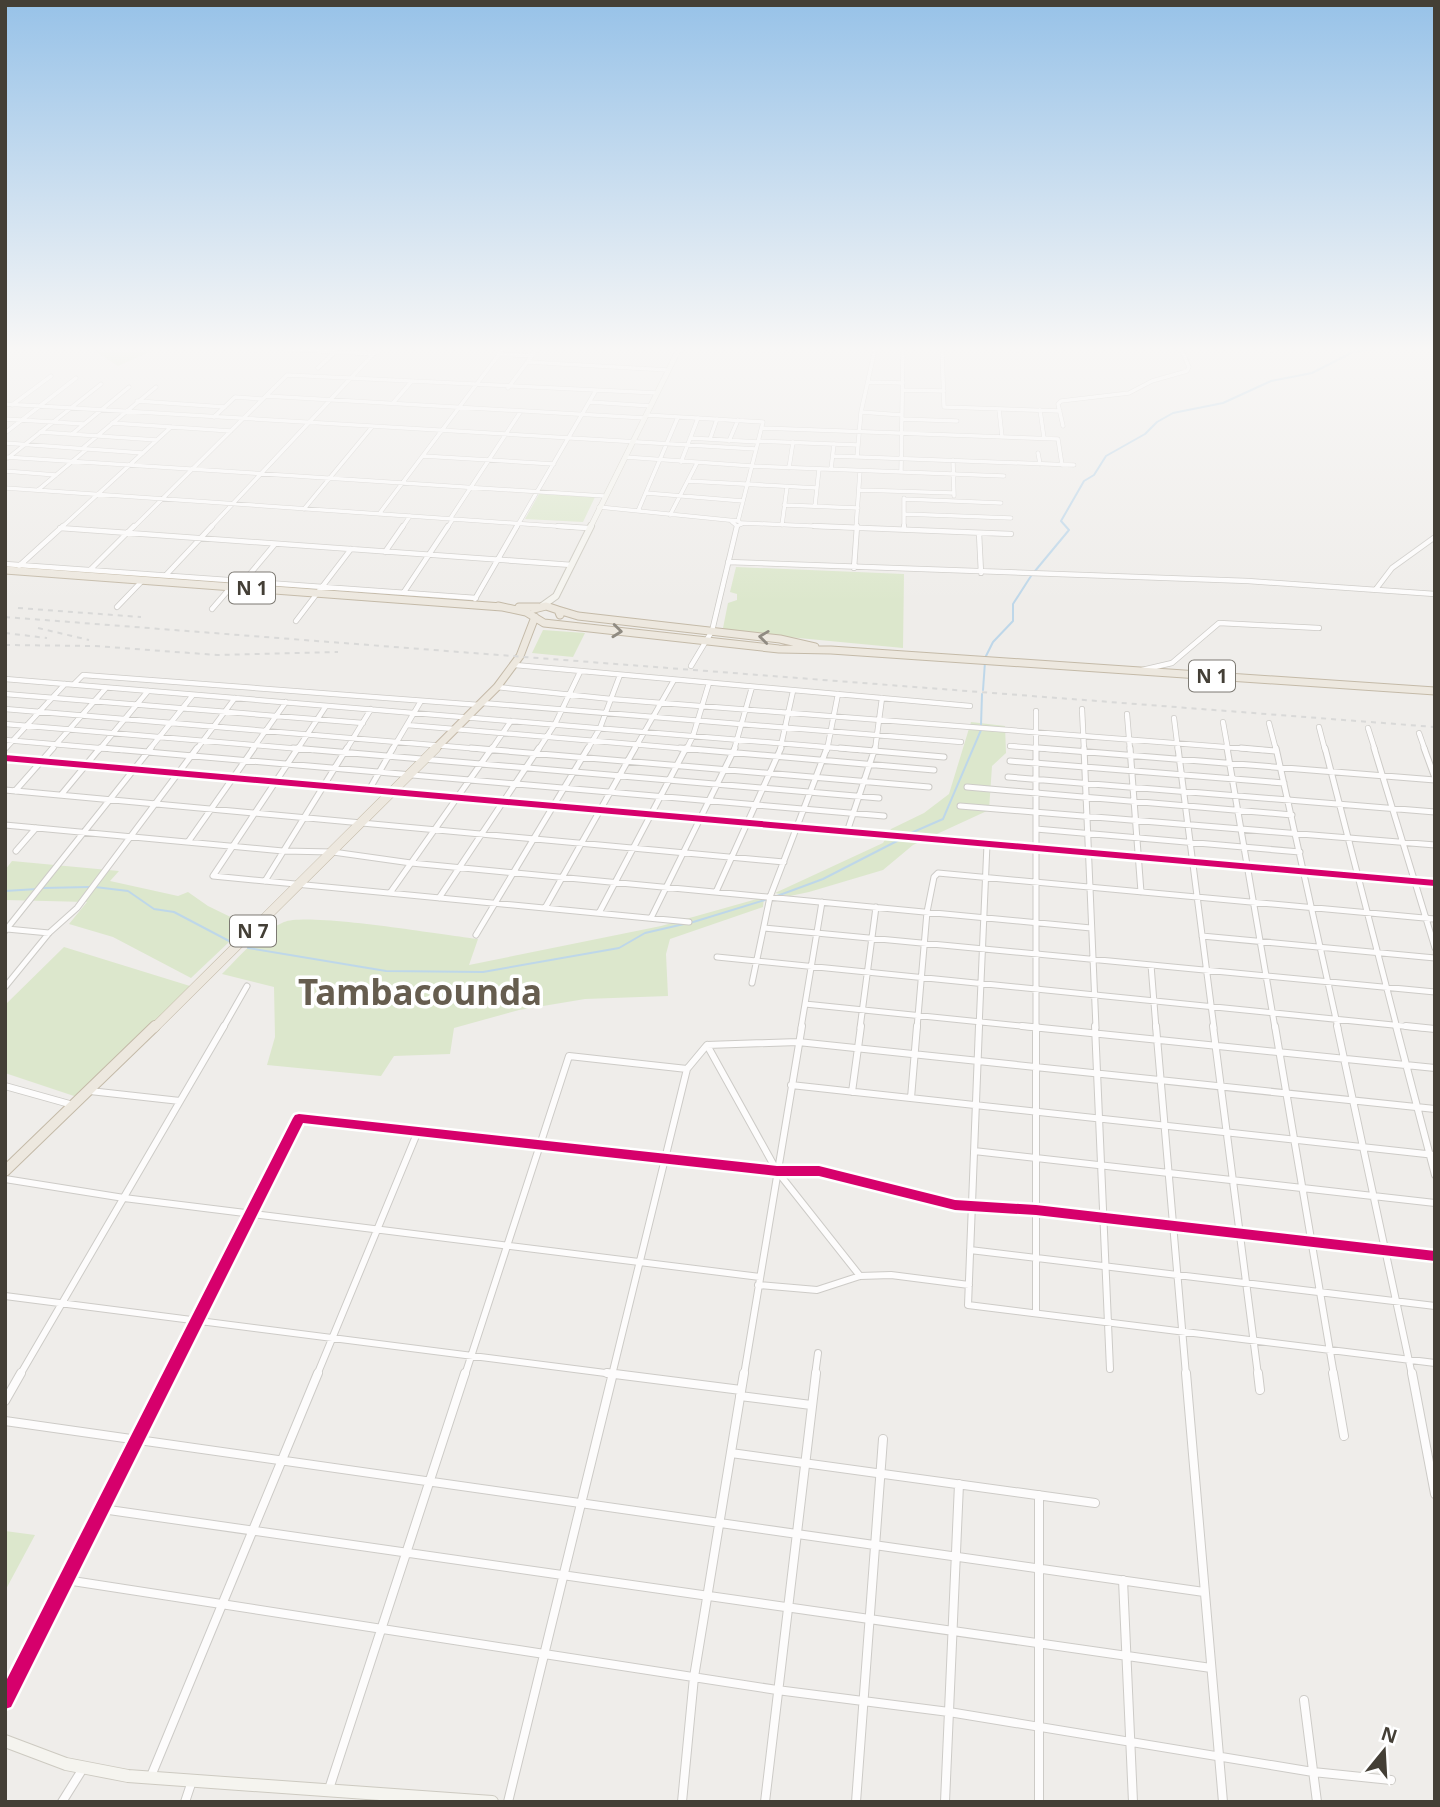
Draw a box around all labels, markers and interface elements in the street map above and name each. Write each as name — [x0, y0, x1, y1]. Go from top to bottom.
road number: N 1 — [229, 572, 275, 604]
one-way arrow — [611, 624, 623, 639]
one-way arrow — [758, 630, 769, 645]
road number: N 1 — [1189, 660, 1235, 692]
road number: N 7 — [230, 916, 276, 946]
district label: Tambacounda — [298, 968, 542, 1015]
north arrow — [1349, 1716, 1419, 1786]
text: N — [1378, 1720, 1401, 1750]

